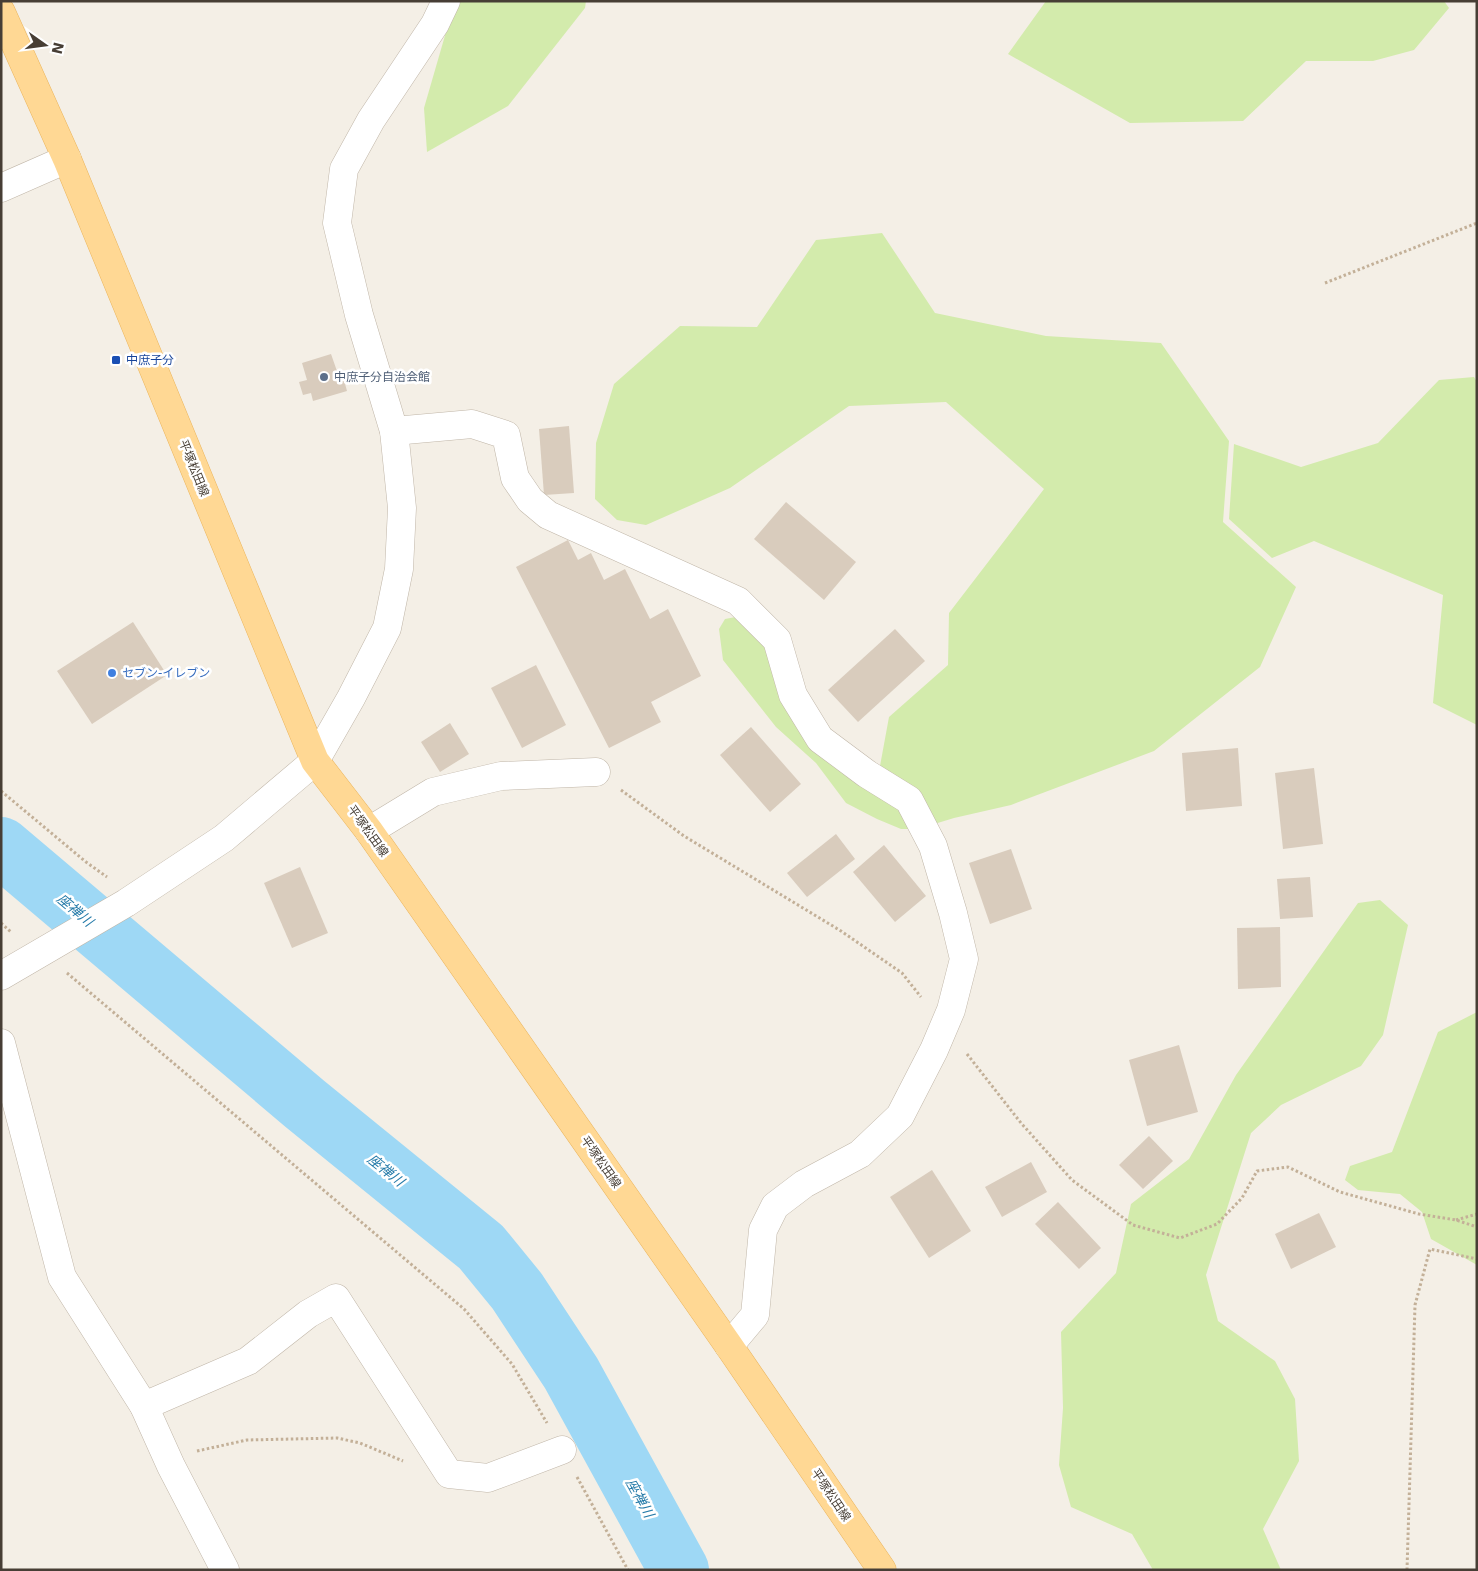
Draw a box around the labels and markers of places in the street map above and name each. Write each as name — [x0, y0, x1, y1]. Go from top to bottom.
place label: 中庶子分 — [126, 353, 174, 367]
marker: 中庶子分 — [110, 354, 122, 366]
place label: 中庶子分自治会館 — [334, 370, 430, 384]
marker: 中庶子分自治会館 — [318, 371, 330, 383]
place label: セブン-イレブン — [122, 666, 210, 680]
marker: セブン-イレブン — [106, 667, 118, 679]

